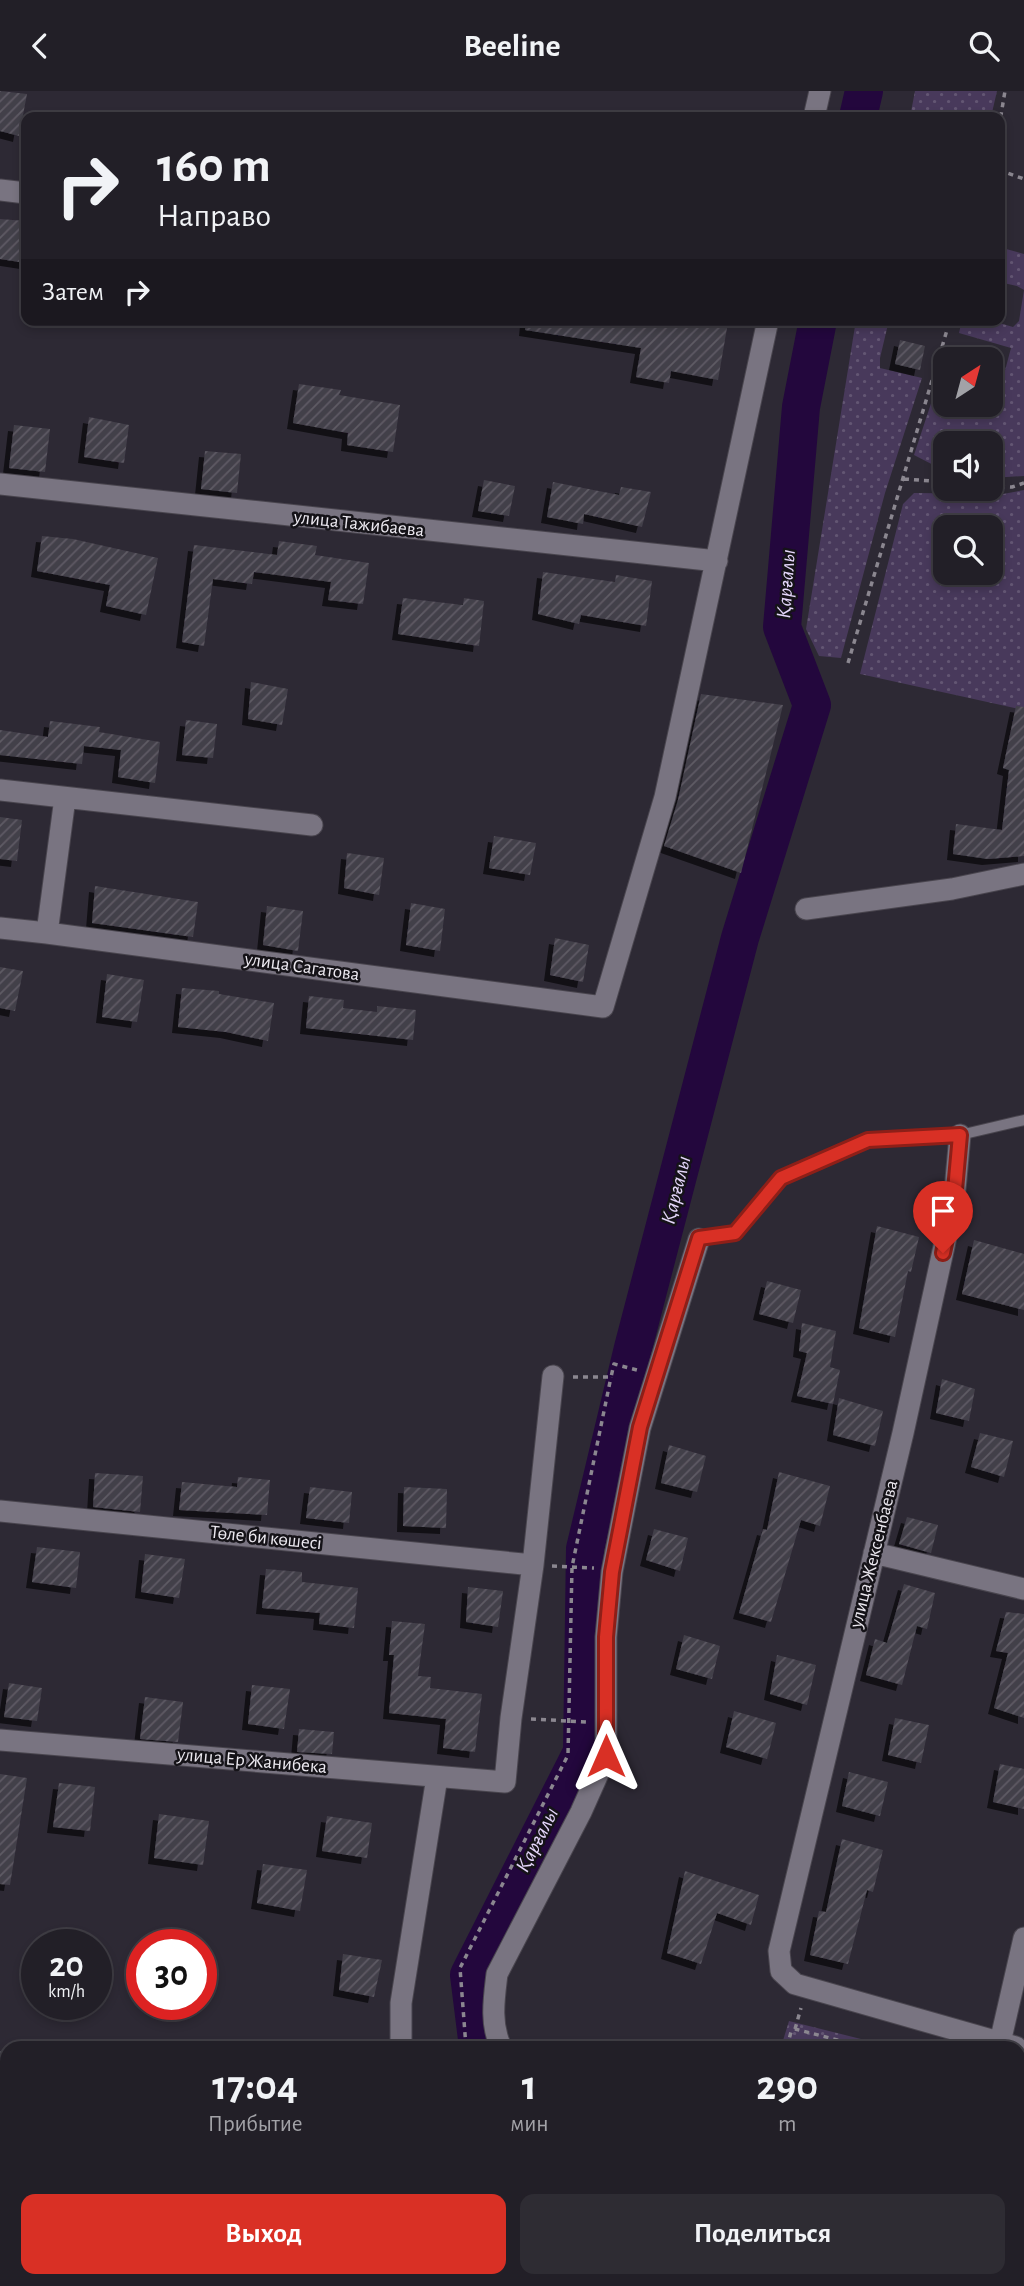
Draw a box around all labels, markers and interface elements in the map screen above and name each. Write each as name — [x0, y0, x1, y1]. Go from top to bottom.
icon: back — [21, 27, 59, 65]
icon: search — [965, 27, 1003, 65]
text: Beeline — [463, 30, 561, 62]
icon: right — [42, 140, 133, 231]
text: 160 m — [157, 142, 271, 191]
text: Направо — [157, 200, 271, 232]
icon: right — [118, 273, 156, 311]
text: Затем — [42, 279, 104, 305]
north arrow — [933, 347, 1003, 417]
map controls — [933, 347, 1003, 585]
button: sound — [933, 431, 1003, 501]
street label: улица Тажибаева — [292, 508, 426, 540]
button: search — [933, 515, 1003, 585]
water label: Қарғалы — [773, 549, 800, 619]
street label: улица Сагатова — [242, 949, 361, 985]
water label: Қарғалы — [657, 1154, 696, 1226]
pin — [913, 1181, 973, 1253]
icon: arrive — [924, 1192, 962, 1230]
street label: улица Жексенбаева — [846, 1478, 902, 1631]
street label: Төле би көшесі — [209, 1523, 323, 1553]
position arrow — [569, 1719, 643, 1793]
street label: улица Ер Жанибека — [175, 1745, 328, 1777]
water label: Қарғалы — [512, 1804, 563, 1876]
speed limit sign: 30 — [126, 1929, 217, 2020]
text: 20 — [49, 1948, 84, 1983]
text: km/h — [48, 1983, 85, 2001]
text: 17:04 — [212, 2065, 298, 2107]
text: 1 — [522, 2065, 537, 2107]
text: 290 — [756, 2065, 818, 2107]
text: Прибытие — [208, 2113, 303, 2136]
text: мин — [510, 2113, 549, 2136]
text: m — [778, 2113, 796, 2136]
button: Выход — [21, 2194, 506, 2274]
button: Поделиться — [520, 2194, 1005, 2274]

